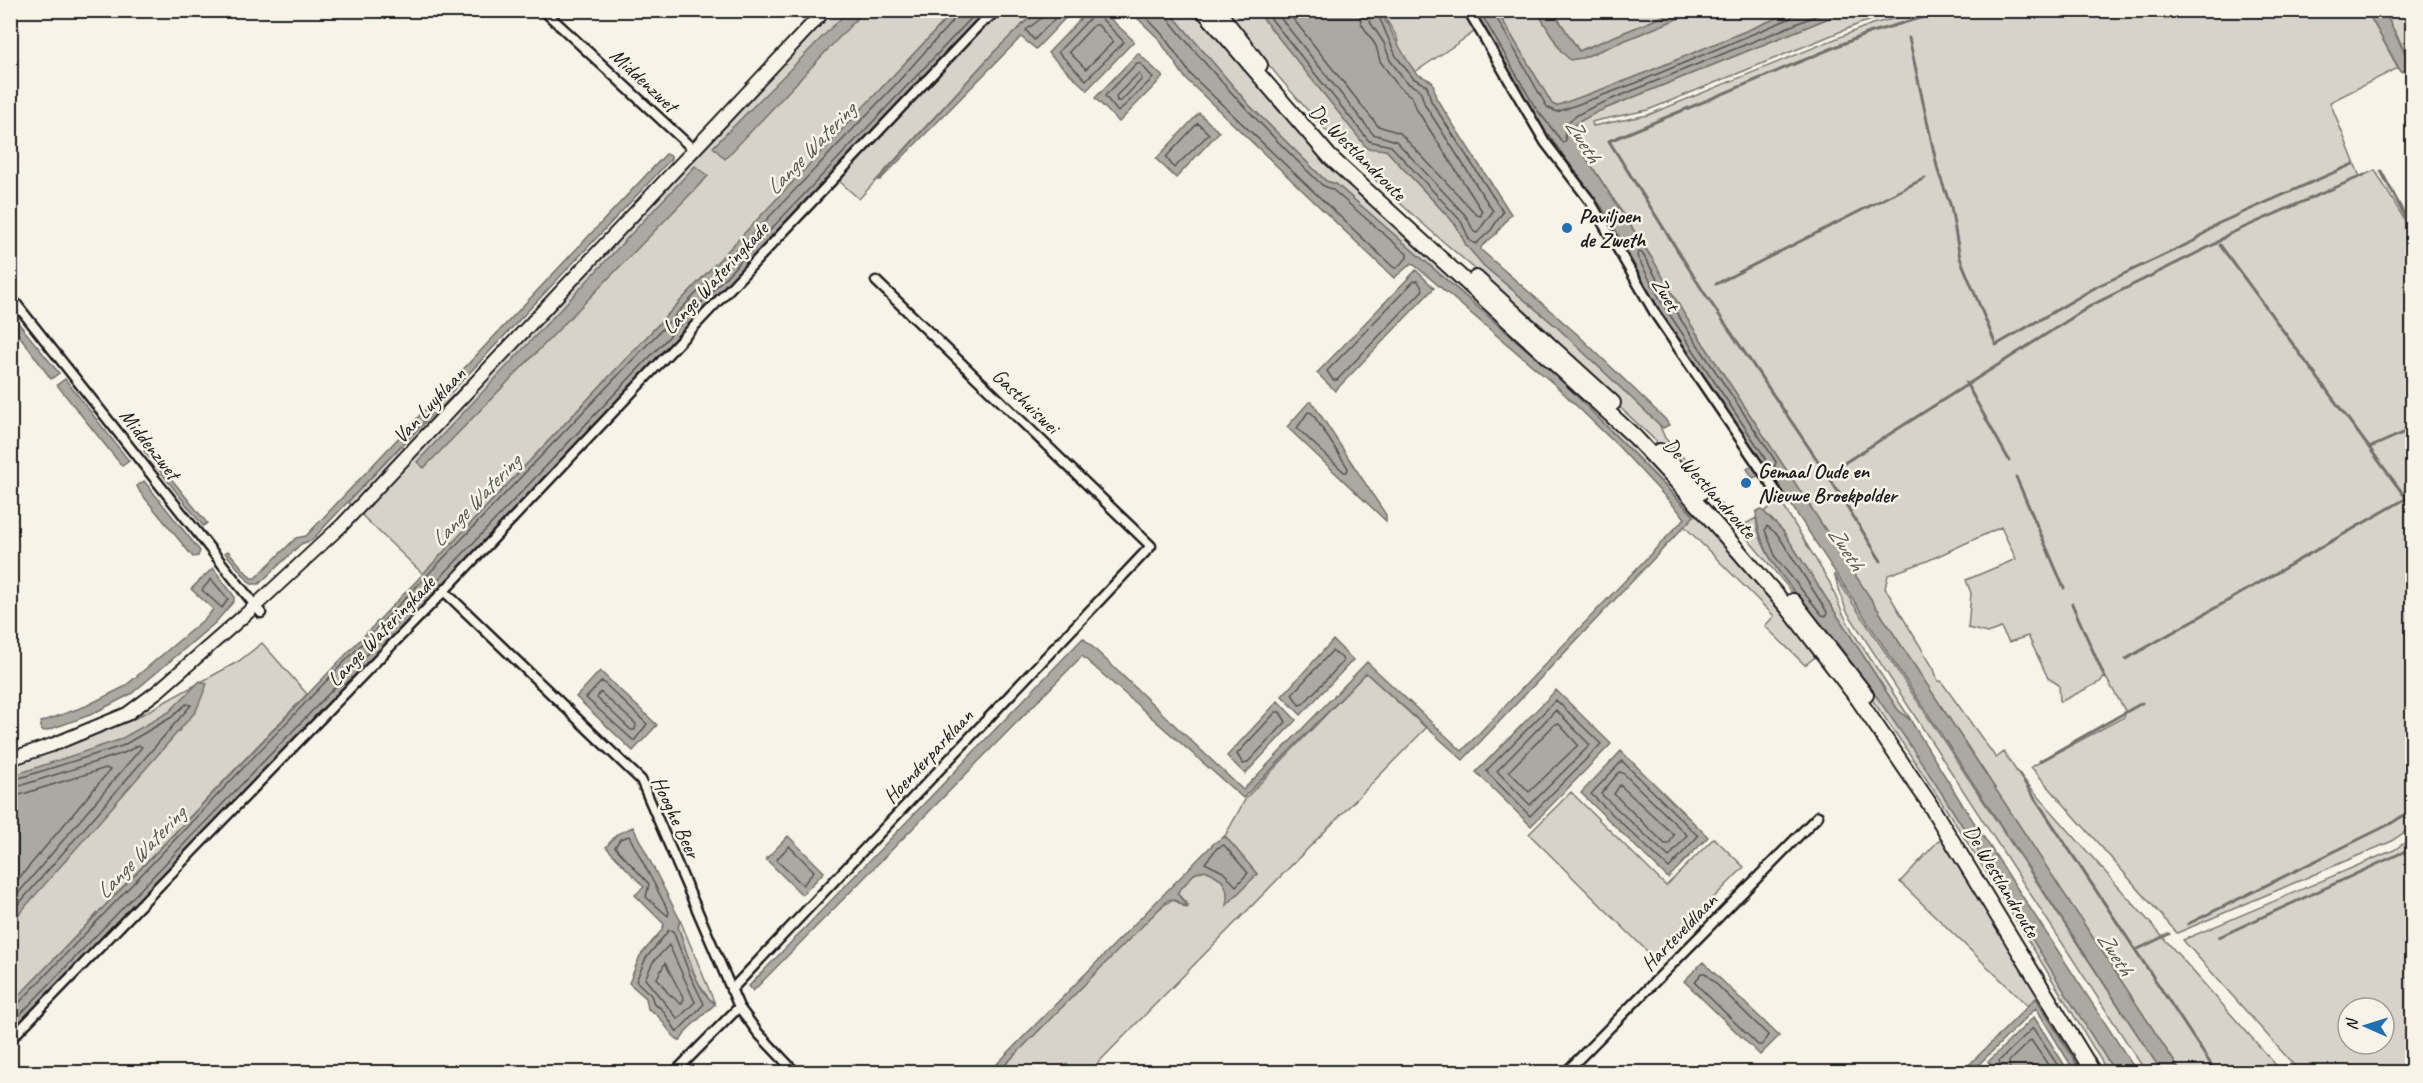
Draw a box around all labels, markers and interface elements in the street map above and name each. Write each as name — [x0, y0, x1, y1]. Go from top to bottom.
street label: Middenzwet — [605, 42, 686, 120]
water label: Lange Watering — [760, 94, 864, 201]
street label: De Westlandroute — [1304, 98, 1413, 207]
water label: Zweth — [1559, 113, 1608, 169]
place label: Paviljoen de Zweth — [1579, 203, 1646, 253]
street label: Lange Wateringkade — [656, 215, 775, 340]
marker: Paviljoen de Zweth — [1560, 221, 1574, 235]
street label: Zwet — [1646, 272, 1687, 317]
street label: Van Luyklaan — [387, 361, 471, 449]
street label: Gasthuiswei — [987, 363, 1067, 441]
street label: Middenzwet — [114, 403, 188, 487]
street label: De Westlandroute — [1658, 432, 1763, 545]
water label: Lange Watering — [425, 446, 529, 553]
place label: Gemaal Oude en Nieuwe Broekpolder — [1758, 458, 1899, 508]
marker: Gemaal Oude en Nieuwe Broekpolder — [1739, 476, 1753, 490]
water label: Zweth — [1822, 521, 1872, 577]
street label: Lange Wateringkade — [322, 569, 442, 692]
street label: Hoenderparklaan — [877, 703, 979, 809]
street label: Hooghe Beer — [646, 772, 707, 864]
water label: Lange Watering — [90, 798, 194, 905]
street label: De Westlandroute — [1958, 820, 2046, 943]
street label: Harteveldlaan — [1635, 887, 1723, 976]
water label: Zweth — [2091, 926, 2141, 982]
north arrow — [2336, 996, 2396, 1056]
text: N — [2342, 1017, 2362, 1031]

